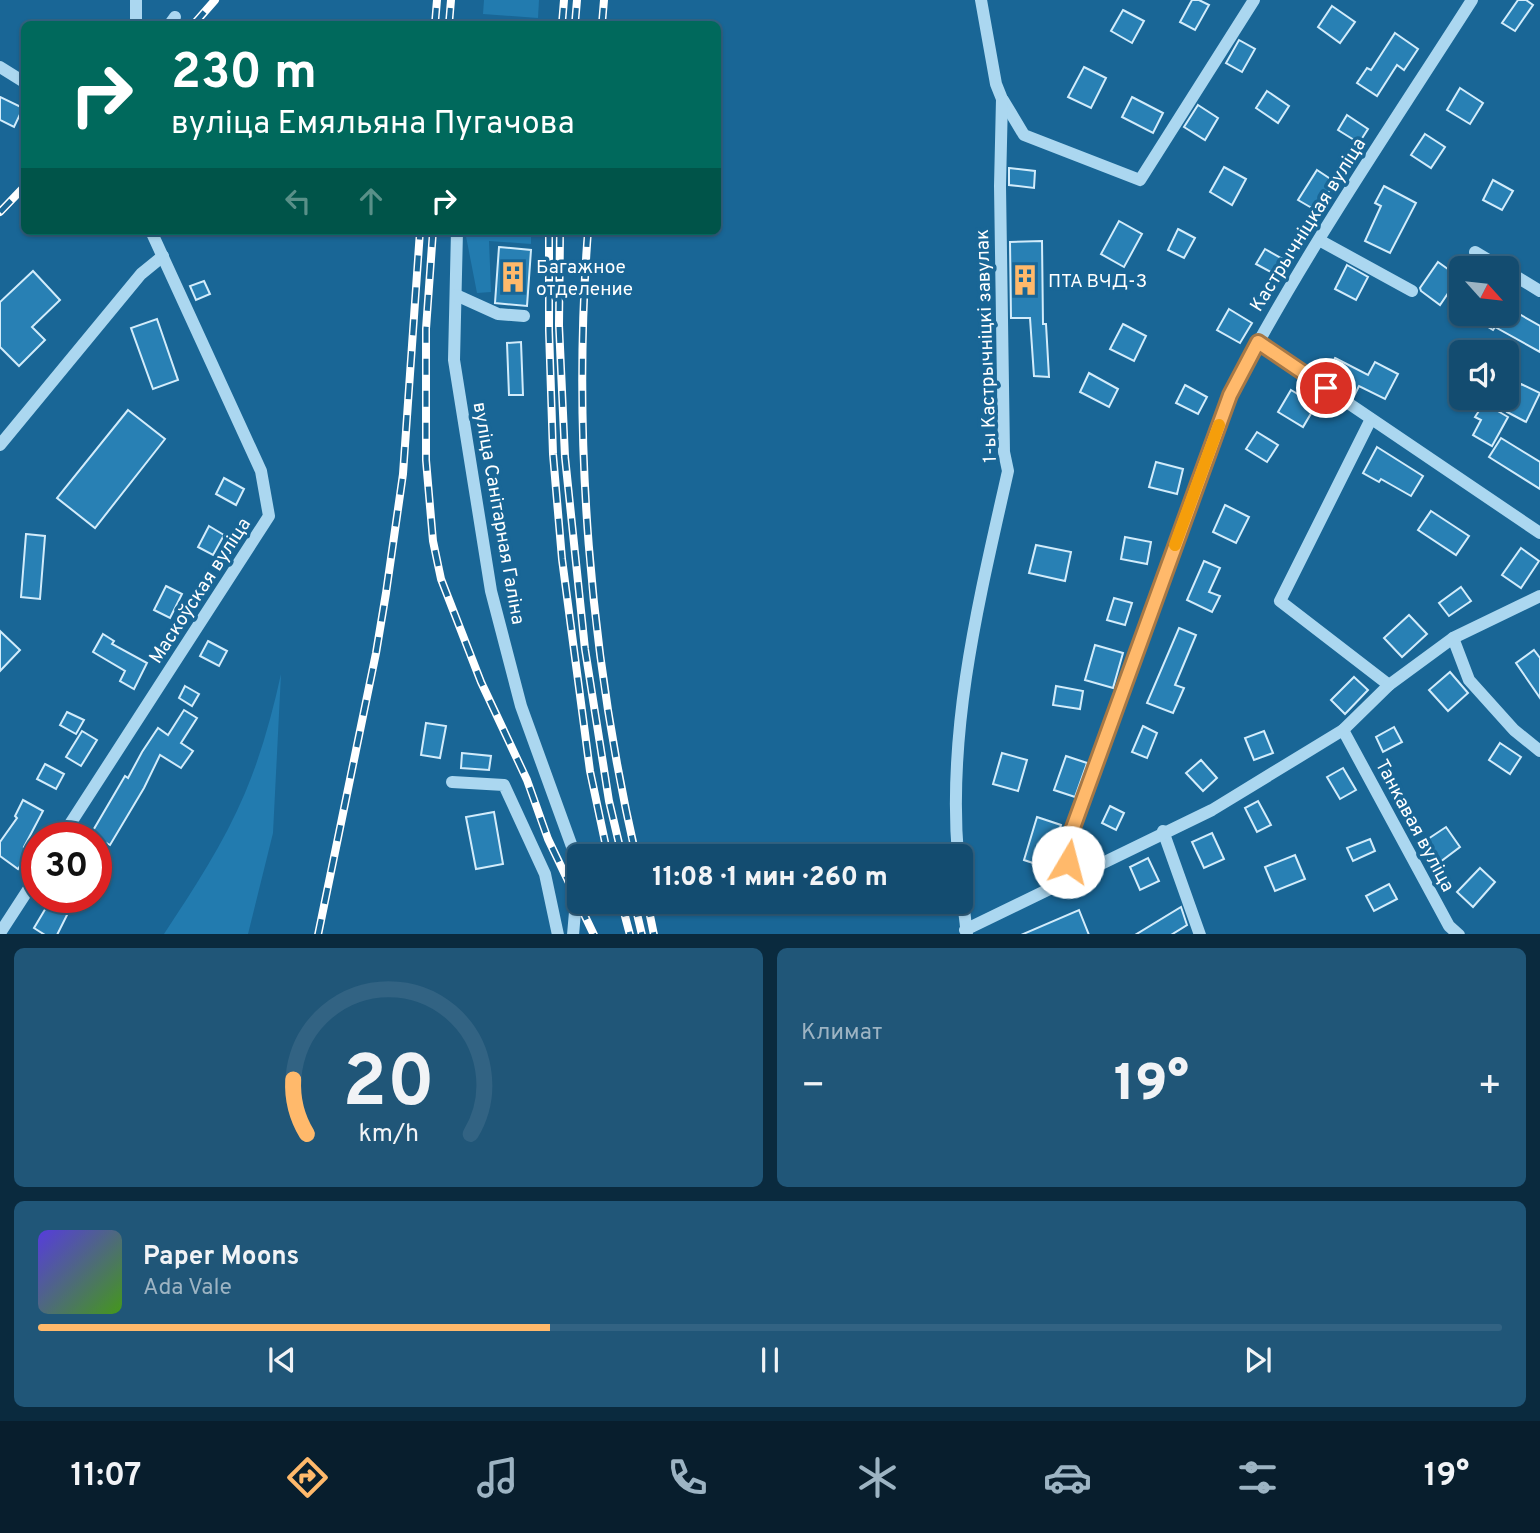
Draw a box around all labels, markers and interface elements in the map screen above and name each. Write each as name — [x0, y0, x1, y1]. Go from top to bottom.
text: 230 m — [171, 44, 317, 106]
icon: right — [56, 49, 147, 140]
text: вуліца Емяльяна Пугачова — [171, 105, 575, 145]
street label: Кастрычніцкая вуліца — [1245, 134, 1372, 316]
icon: left — [279, 182, 317, 220]
icon: ahead — [352, 182, 390, 220]
icon: right — [425, 182, 463, 220]
street label: 1-ы Кастрычніцкі завулак — [971, 229, 1003, 463]
place label: Багажное отделение — [536, 256, 633, 302]
north arrow — [1449, 256, 1519, 326]
map controls — [1449, 256, 1519, 410]
building icon: Багажное отделение — [496, 260, 530, 294]
building icon: ПТА ВЧД-3 — [1008, 263, 1042, 297]
place label: ПТА ВЧД-3 — [1048, 270, 1147, 294]
button: sound — [1449, 340, 1519, 410]
pin — [1296, 358, 1356, 418]
icon: arrive — [1307, 369, 1345, 407]
street label: вуліца Санітарная Галіна — [467, 400, 529, 626]
street label: Маскоўская вуліца — [145, 514, 257, 669]
street label: Танкавая вуліца — [1369, 755, 1459, 896]
speed limit sign: 30 — [21, 822, 112, 913]
position arrow — [1031, 825, 1105, 899]
text: 11:08 · 1 мин · 260 m — [652, 862, 888, 895]
text: Климат — [801, 1019, 882, 1048]
text: 20 — [342, 1040, 435, 1132]
text: 19° — [1114, 1053, 1189, 1119]
text: − — [801, 1063, 826, 1112]
text: + — [1477, 1063, 1502, 1112]
text: km/h — [358, 1118, 419, 1150]
text: Paper Moons — [143, 1241, 299, 1274]
text: Ada Vale — [143, 1274, 232, 1303]
icon: previous — [263, 1341, 301, 1379]
icon: pause — [751, 1341, 789, 1379]
icon: next — [1239, 1341, 1277, 1379]
icon: directions — [283, 1453, 332, 1502]
icon: music — [473, 1453, 522, 1502]
icon: phone — [663, 1453, 712, 1502]
icon: climate — [853, 1453, 902, 1502]
icon: car — [1043, 1453, 1092, 1502]
icon: filters — [1233, 1453, 1282, 1502]
text: 11:07 — [71, 1457, 142, 1497]
text: 19° — [1424, 1457, 1469, 1497]

